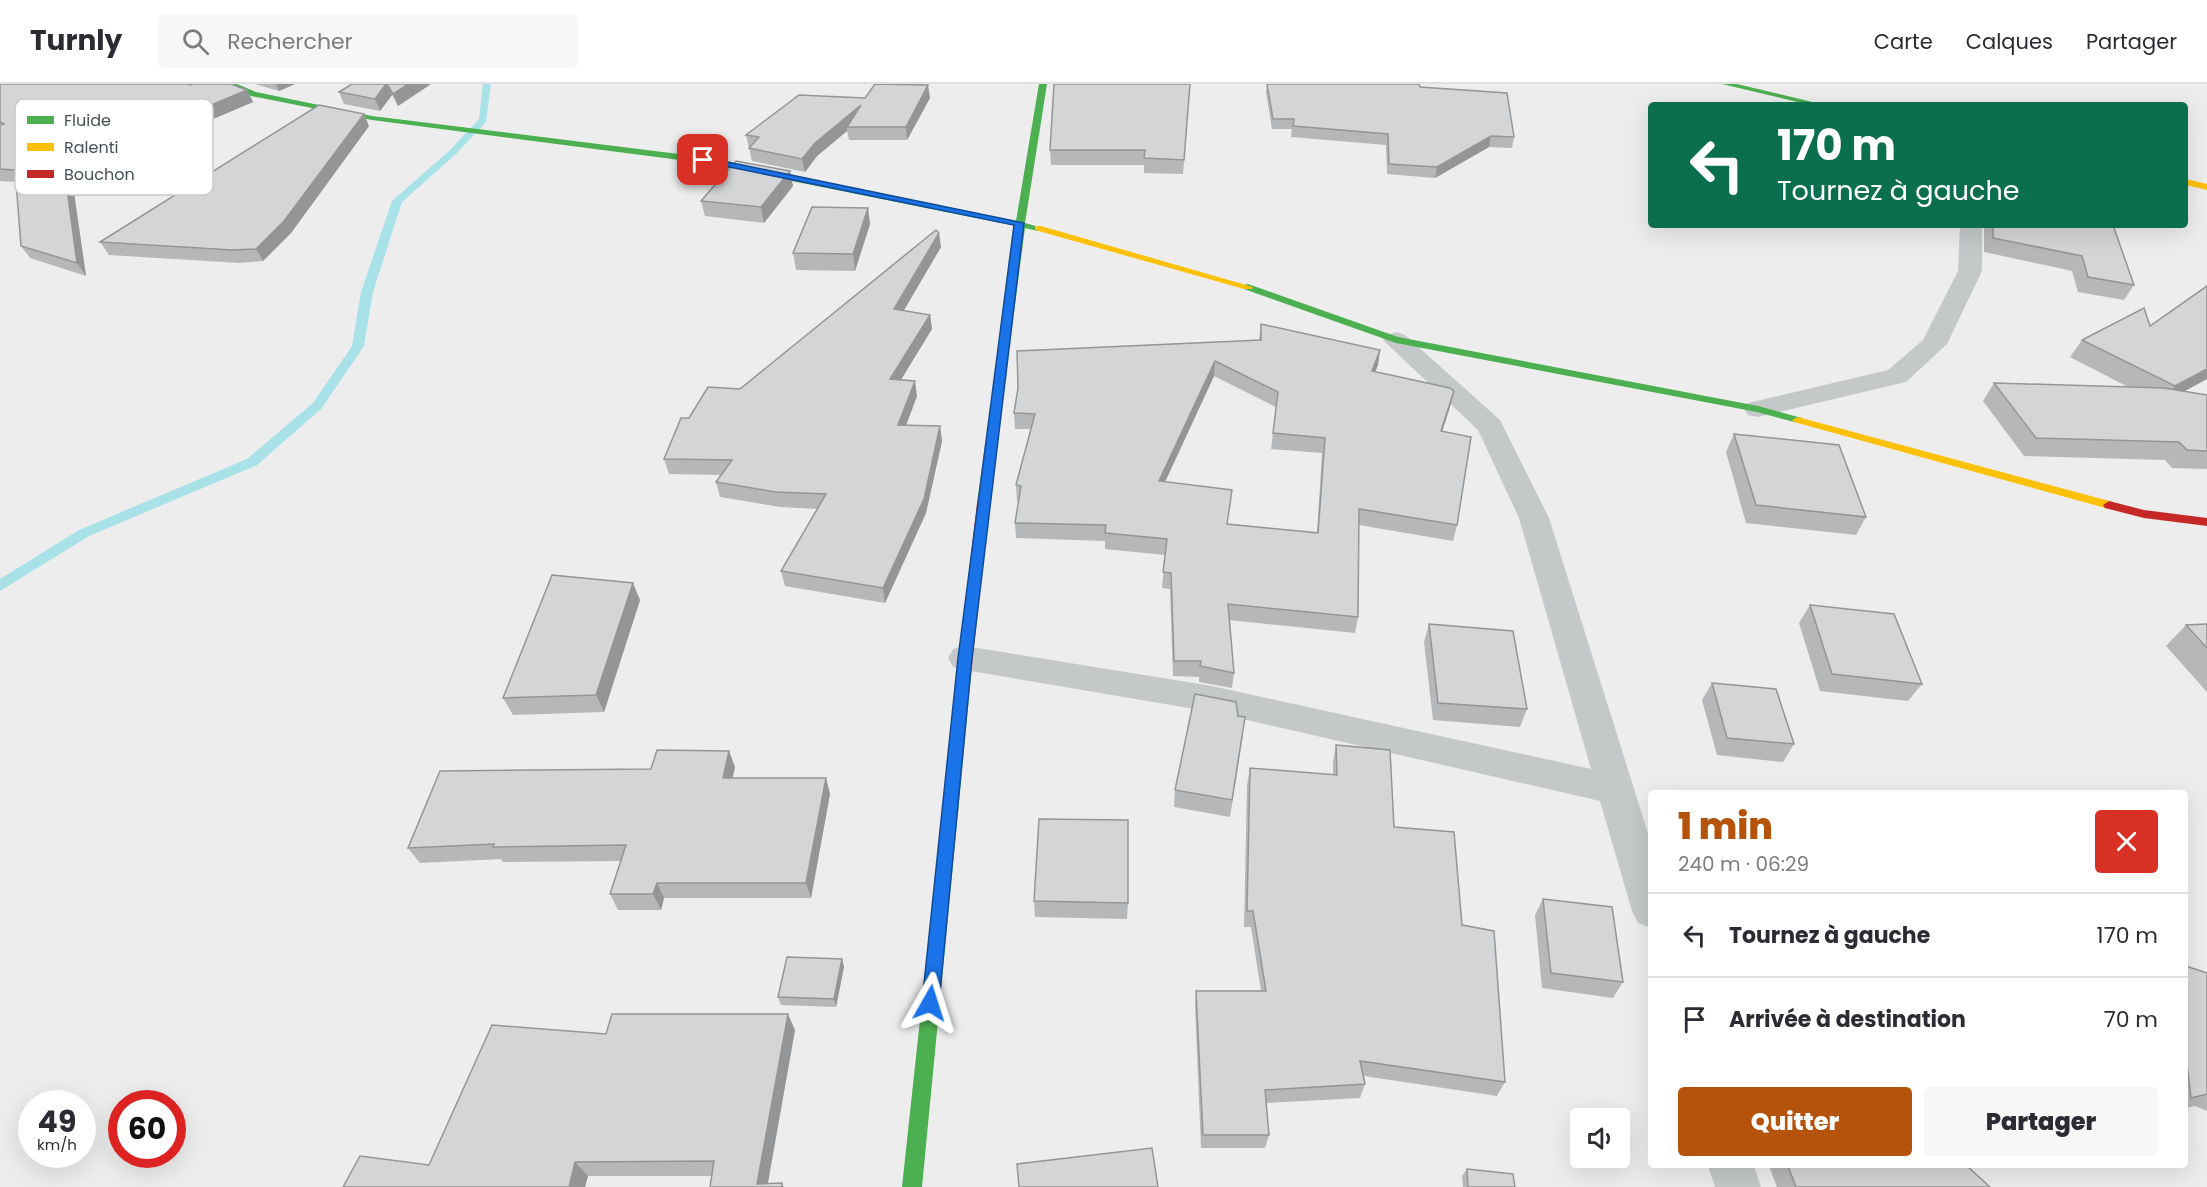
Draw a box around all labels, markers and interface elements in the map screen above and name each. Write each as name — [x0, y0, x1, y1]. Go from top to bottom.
search box — [158, 14, 578, 68]
text: Turnly — [30, 21, 122, 60]
icon: search — [179, 25, 212, 58]
text: Rechercher — [227, 26, 353, 57]
text: Carte — [1874, 27, 1933, 56]
text: Calques — [1966, 27, 2053, 56]
text: Partager — [2086, 27, 2177, 56]
legend — [15, 99, 213, 195]
text: Fluide — [64, 109, 111, 132]
text: 170 m — [1777, 116, 1896, 175]
icon: left — [1678, 126, 1756, 204]
pin — [677, 134, 728, 185]
text: Ralenti — [64, 136, 118, 159]
icon: arrive — [686, 143, 719, 176]
text: Bouchon — [64, 163, 135, 186]
text: Tournez à gauche — [1777, 172, 2019, 209]
text: 1 min — [1678, 801, 1773, 852]
button: close — [2095, 810, 2158, 873]
text: 240 m · 06:29 — [1678, 850, 1809, 878]
icon: left — [1678, 919, 1711, 952]
text: Tournez à gauche — [1729, 920, 1930, 951]
text: 170 m — [2097, 920, 2158, 951]
position arrow — [898, 971, 962, 1035]
icon: arrive — [1678, 1003, 1711, 1036]
text: Arrivée à destination — [1729, 1004, 1966, 1035]
text: 70 m — [2104, 1004, 2158, 1035]
button: Quitter — [1678, 1087, 1912, 1156]
button: Partager — [1924, 1087, 2158, 1156]
speed limit sign: 60 — [108, 1090, 186, 1168]
text: 49 — [38, 1100, 76, 1143]
map controls — [1570, 1108, 1630, 1168]
button: sound — [1570, 1108, 1630, 1168]
text: km/h — [37, 1134, 77, 1155]

